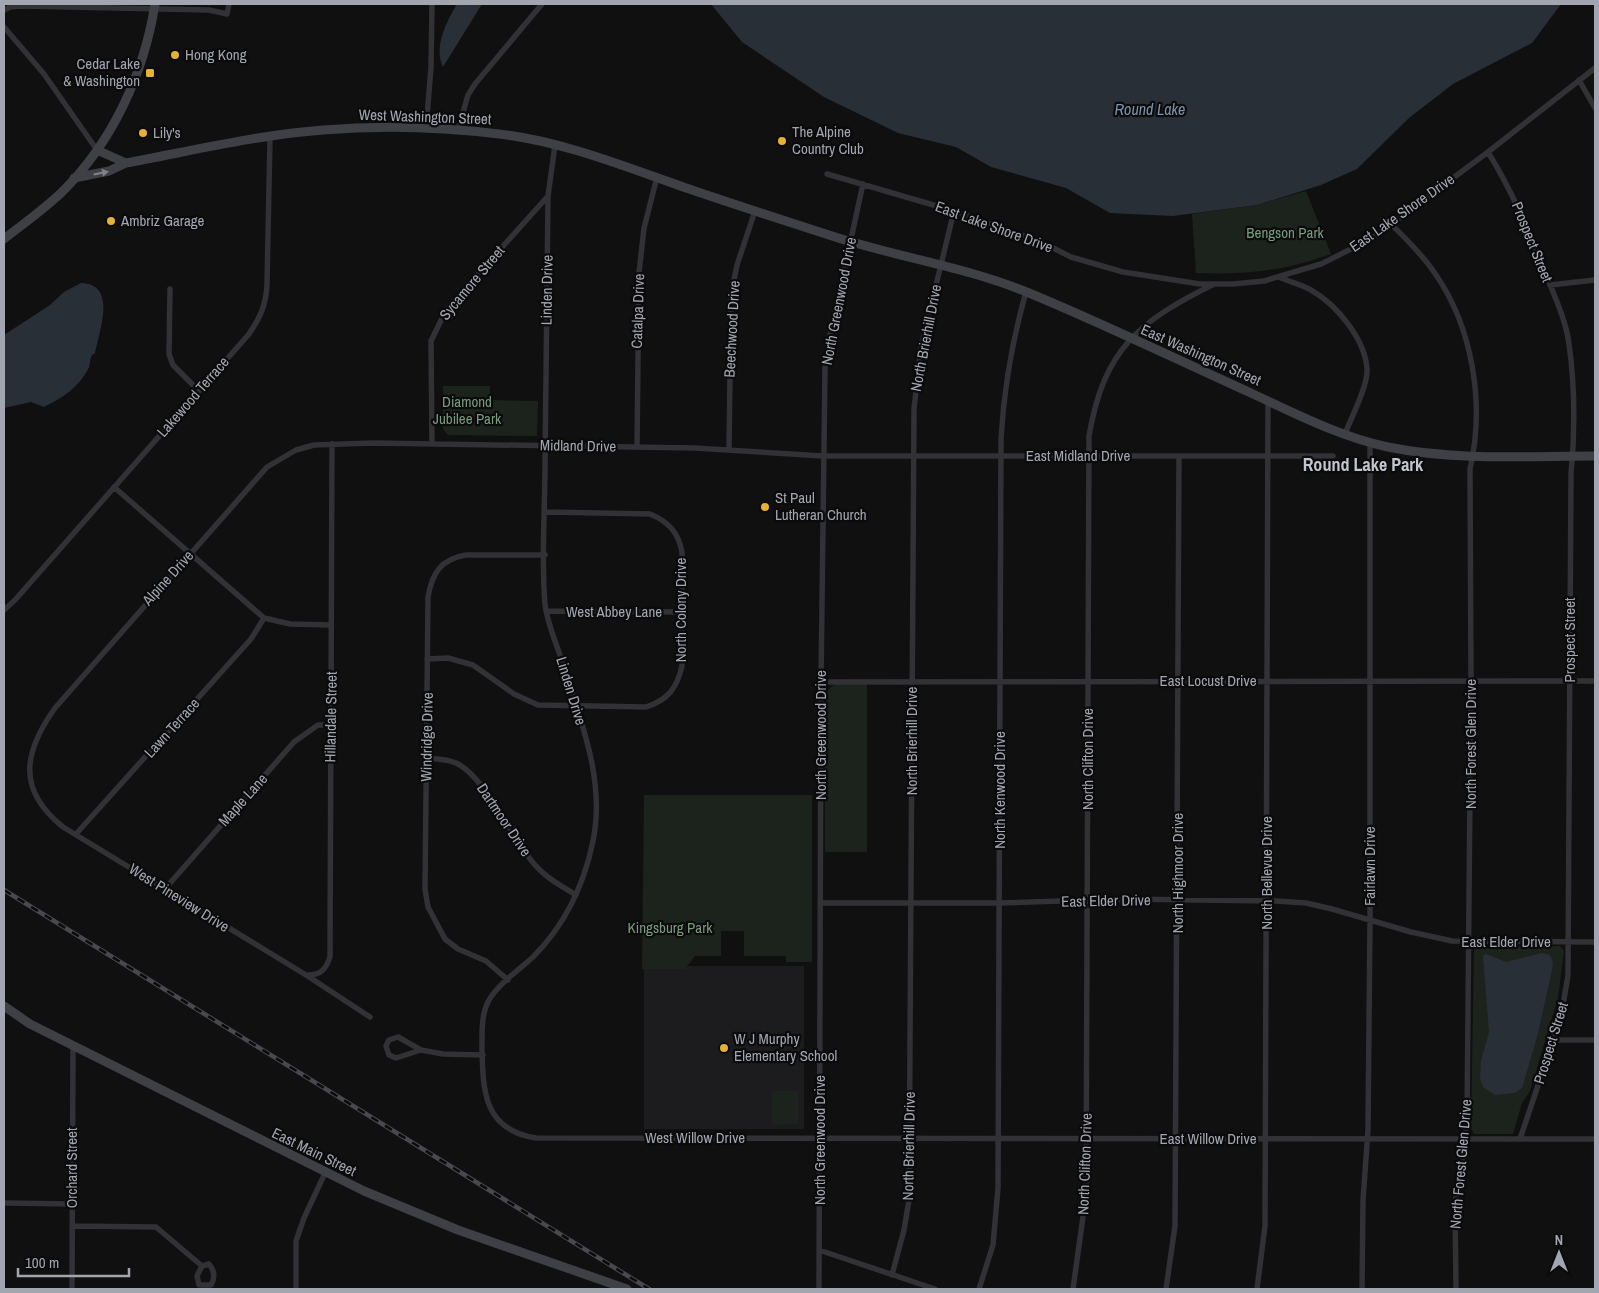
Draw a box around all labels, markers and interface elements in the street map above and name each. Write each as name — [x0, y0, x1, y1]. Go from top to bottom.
place label: Hong Kong — [185, 44, 247, 65]
marker: Hong Kong — [169, 49, 181, 61]
place label: Cedar Lake & Washington — [63, 53, 140, 91]
marker: Cedar Lake & Washington — [144, 67, 156, 79]
water label: Round Lake — [1115, 98, 1185, 120]
street label: West Washington Street — [358, 104, 492, 129]
place label: The Alpine Country Club — [792, 121, 864, 159]
place label: Lily's — [153, 122, 181, 143]
marker: Lily's — [137, 127, 149, 139]
marker: The Alpine Country Club — [776, 135, 788, 147]
street label: East Lake Shore Drive — [1345, 168, 1459, 257]
one-way arrow — [93, 169, 108, 177]
street label: East Lake Shore Drive — [932, 195, 1056, 258]
street label: Prospect Street — [1507, 199, 1558, 286]
place label: Ambriz Garage — [120, 210, 205, 231]
marker: Ambriz Garage — [105, 215, 117, 227]
park label: Bengson Park — [1246, 222, 1324, 243]
street label: North Greenwood Drive — [816, 235, 861, 367]
street label: Sycamore Street — [434, 240, 509, 325]
street label: Linden Drive — [535, 254, 558, 325]
street label: Catalpa Drive — [626, 273, 649, 349]
street label: Beechwood Drive — [718, 280, 745, 378]
street label: North Brierhill Drive — [905, 282, 946, 393]
street label: East Washington Street — [1138, 319, 1265, 391]
street label: Lakewood Terrace — [152, 352, 234, 441]
park label: Diamond Jubilee Park — [433, 391, 502, 429]
street label: Midland Drive — [540, 434, 617, 457]
street label: East Midland Drive — [1026, 445, 1130, 466]
district label: Round Lake Park — [1303, 452, 1424, 477]
place label: St Paul Lutheran Church — [775, 487, 867, 525]
marker: St Paul Lutheran Church — [759, 501, 771, 513]
street label: Alpine Drive — [137, 545, 198, 611]
street label: North Colony Drive — [670, 558, 691, 662]
street label: Prospect Street — [1559, 597, 1580, 682]
street label: West Abbey Lane — [566, 601, 662, 622]
street label: Linden Drive — [551, 654, 592, 728]
street label: North Greenwood Drive — [810, 670, 831, 800]
street label: East Locust Drive — [1159, 670, 1257, 691]
street label: Hillandale Street — [319, 671, 342, 763]
street label: North Forest Glen Drive — [1460, 679, 1481, 809]
street label: North Brierhill Drive — [901, 687, 922, 795]
street label: Windridge Drive — [415, 692, 438, 782]
street label: Lawn Terrace — [139, 693, 204, 762]
street label: North Clifton Drive — [1077, 708, 1098, 810]
street label: North Kenwood Drive — [989, 731, 1010, 849]
street label: Maple Lane — [213, 769, 272, 831]
street label: Dartmoor Drive — [472, 779, 537, 861]
street label: North Highmoor Drive — [1167, 813, 1188, 933]
street label: North Bellevue Drive — [1256, 816, 1277, 930]
street label: Fairlawn Drive — [1359, 826, 1380, 906]
street label: West Pineview Drive — [125, 858, 234, 937]
street label: East Elder Drive — [1061, 889, 1151, 912]
park label: Kingsburg Park — [628, 917, 713, 938]
street label: East Elder Drive — [1461, 931, 1551, 952]
street label: Prospect Street — [1528, 999, 1573, 1086]
place label: W J Murphy Elementary School — [734, 1028, 837, 1066]
marker: W J Murphy Elementary School — [718, 1042, 730, 1054]
street label: North Greenwood Drive — [809, 1075, 830, 1205]
street label: North Brierhill Drive — [897, 1091, 920, 1201]
street label: North Forest Glen Drive — [1444, 1098, 1477, 1230]
street label: North Clifton Drive — [1072, 1113, 1097, 1215]
street label: East Main Street — [268, 1122, 361, 1181]
street label: Orchard Street — [61, 1127, 82, 1208]
street label: West Willow Drive — [645, 1127, 745, 1148]
street label: East Willow Drive — [1159, 1128, 1257, 1149]
north arrow — [1534, 1228, 1584, 1278]
text: N — [1555, 1231, 1563, 1249]
scale bar — [18, 1246, 129, 1278]
text: 100 m — [25, 1252, 59, 1273]

